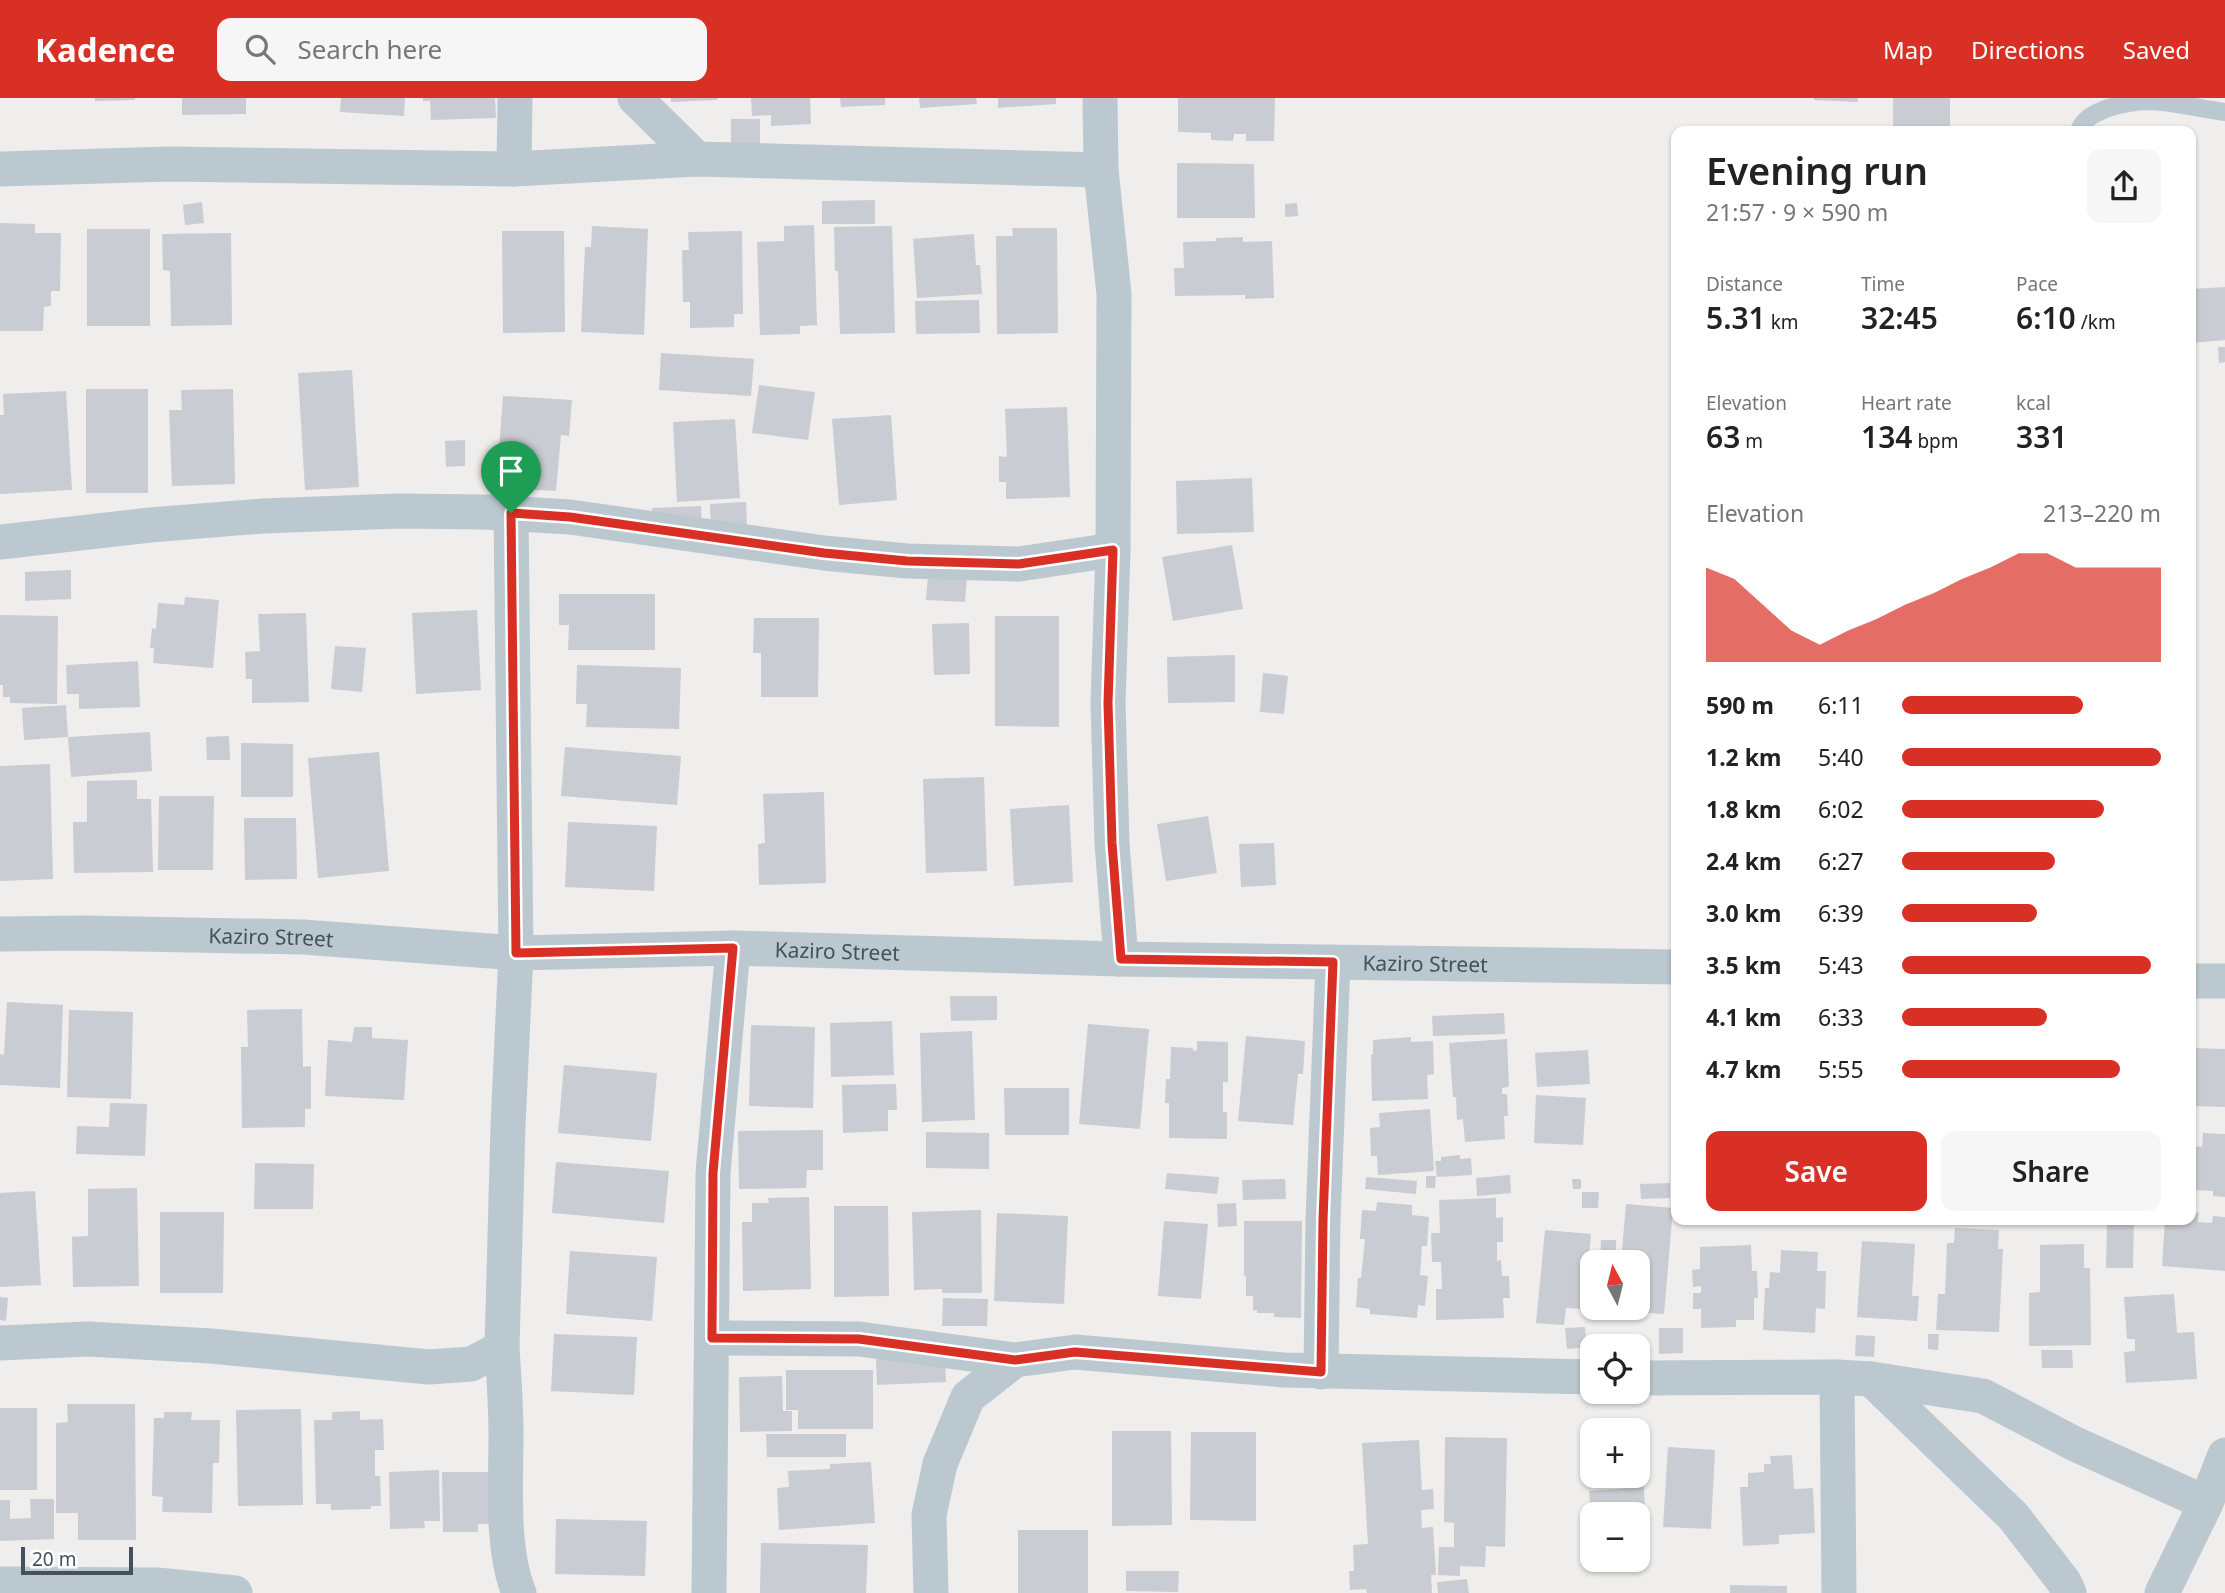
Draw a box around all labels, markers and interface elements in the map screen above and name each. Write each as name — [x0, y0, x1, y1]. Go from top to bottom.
search box — [217, 18, 707, 81]
text: Kadence — [35, 27, 175, 72]
icon: search — [241, 30, 279, 68]
text: Search here — [297, 31, 442, 67]
text: Map — [1883, 33, 1933, 66]
text: Directions — [1971, 33, 2085, 66]
text: Saved — [2123, 33, 2190, 66]
text: Evening run — [1706, 144, 1928, 196]
button: share — [2087, 149, 2161, 223]
text: 21:57 · 9 × 590 m — [1706, 196, 1888, 228]
text: Distance — [1706, 271, 1783, 297]
text: Time — [1861, 271, 1905, 297]
text: Pace — [2016, 271, 2058, 297]
text: 5.31 — [1706, 297, 1766, 338]
text: 32:45 — [1861, 297, 1938, 338]
text: 6:10 — [2016, 297, 2076, 338]
text: km — [1766, 309, 1799, 335]
text: /km — [2076, 309, 2116, 335]
text: Elevation — [1706, 390, 1787, 416]
text: Heart rate — [1861, 390, 1952, 416]
text: kcal — [2016, 390, 2051, 416]
text: 63 — [1706, 416, 1740, 457]
text: 134 — [1861, 416, 1912, 457]
text: 331 — [2016, 416, 2067, 457]
text: m — [1740, 428, 1763, 454]
text: bpm — [1912, 428, 1959, 454]
pin — [481, 441, 541, 513]
icon: arrive — [492, 452, 530, 490]
text: Elevation — [1706, 497, 1804, 529]
text: 213–220 m — [2043, 497, 2161, 529]
text: 590 m — [1706, 689, 1774, 721]
text: 6:11 — [1818, 689, 1864, 721]
text: 1.2 km — [1706, 741, 1781, 773]
text: 5:40 — [1818, 741, 1864, 773]
text: 1.8 km — [1706, 793, 1781, 825]
text: 6:02 — [1818, 793, 1864, 825]
text: 2.4 km — [1706, 845, 1781, 877]
text: 6:27 — [1818, 845, 1864, 877]
text: 3.0 km — [1706, 897, 1781, 929]
text: 6:39 — [1818, 897, 1864, 929]
street label: Kaziro Street — [208, 921, 335, 953]
street label: Kaziro Street — [774, 935, 901, 967]
street label: Kaziro Street — [1362, 948, 1488, 978]
text: 3.5 km — [1706, 949, 1781, 981]
text: 5:43 — [1818, 949, 1864, 981]
text: 4.1 km — [1706, 1001, 1781, 1033]
text: 6:33 — [1818, 1001, 1864, 1033]
text: 4.7 km — [1706, 1053, 1781, 1085]
text: 5:55 — [1818, 1053, 1864, 1085]
button: Save — [1706, 1131, 1927, 1211]
button: Share — [1941, 1131, 2161, 1211]
north arrow — [1580, 1250, 1650, 1320]
map controls — [1580, 1250, 1650, 1572]
button: locate — [1580, 1334, 1650, 1404]
button: + — [1580, 1418, 1650, 1488]
button: − — [1580, 1502, 1650, 1572]
scale bar — [21, 1544, 133, 1576]
text: 20 m — [32, 1546, 76, 1572]

